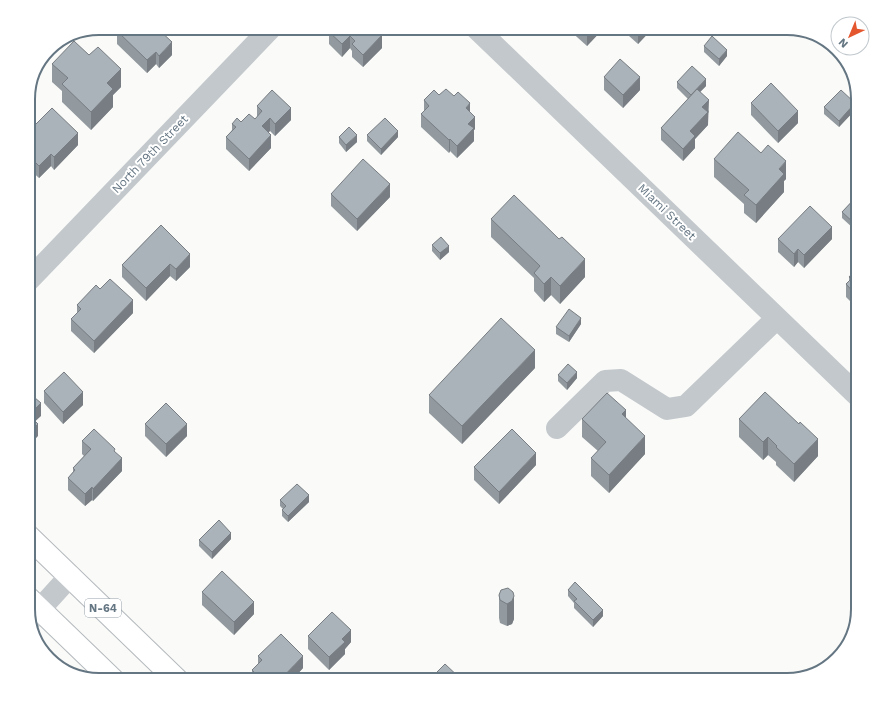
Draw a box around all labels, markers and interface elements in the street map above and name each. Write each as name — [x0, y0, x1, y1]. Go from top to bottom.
north arrow — [830, 16, 870, 56]
text: N — [836, 35, 851, 50]
street label: North 79th Street — [109, 112, 191, 196]
street label: Miami Street — [635, 181, 699, 243]
road number: N-64 — [85, 599, 121, 617]

